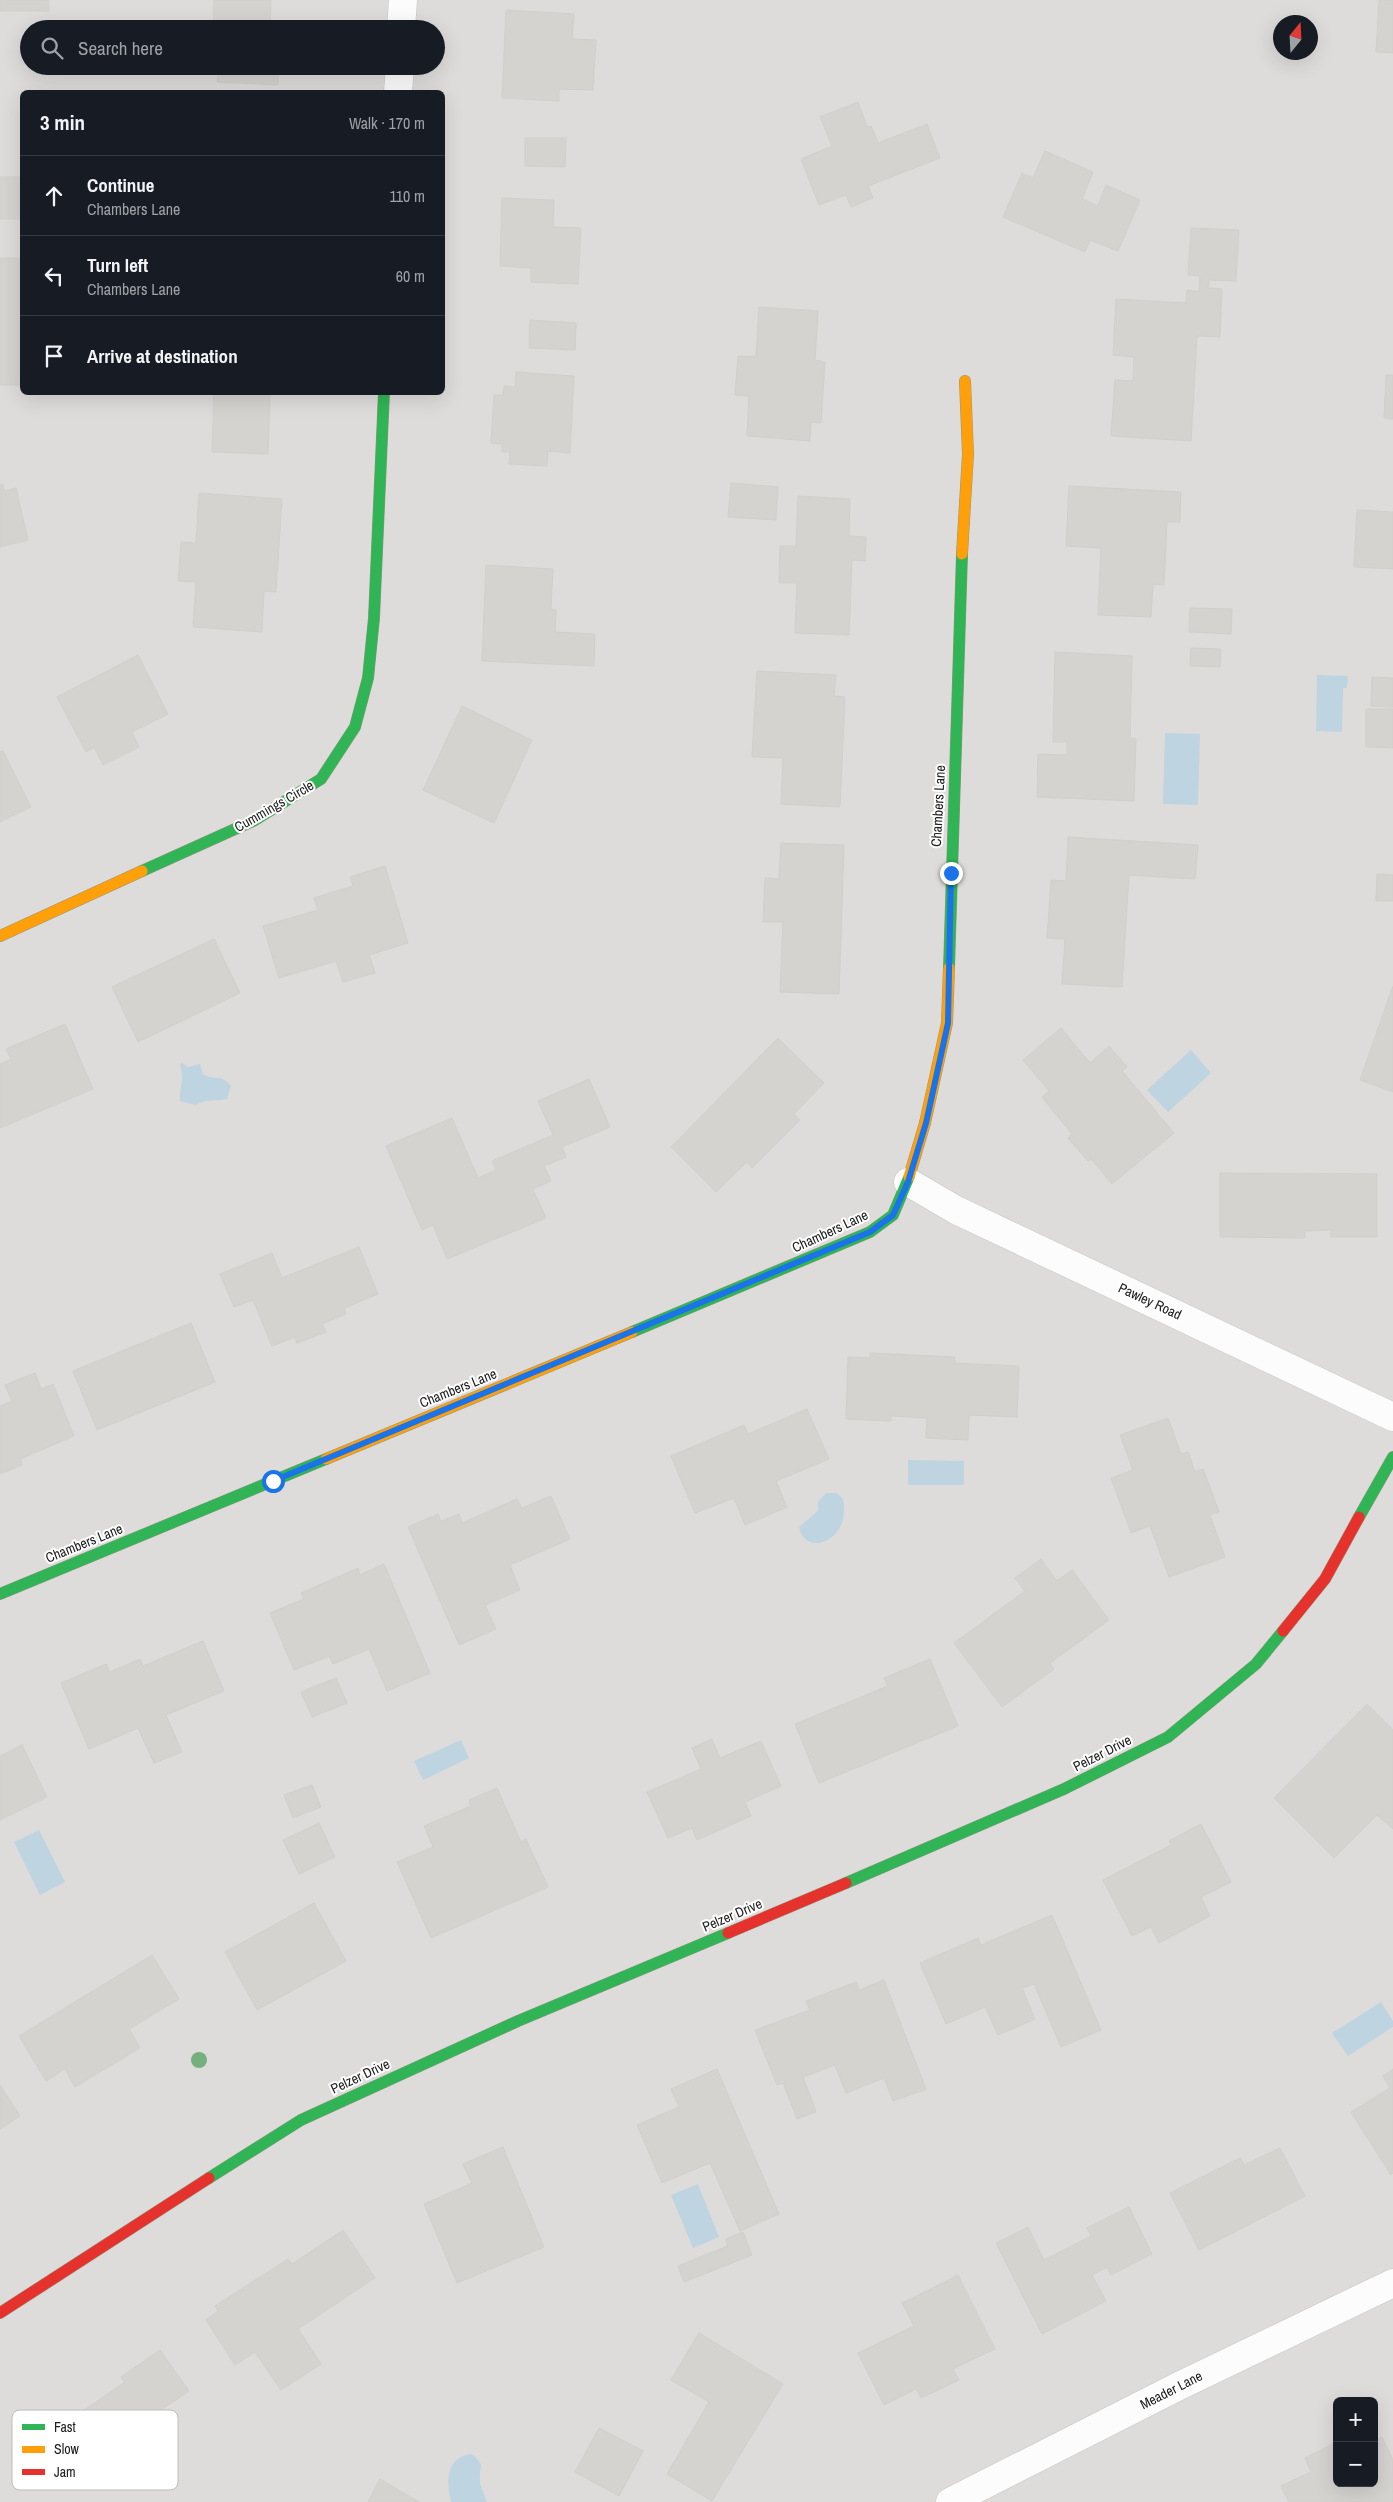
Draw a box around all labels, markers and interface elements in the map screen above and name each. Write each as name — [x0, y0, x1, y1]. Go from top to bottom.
north arrow — [1273, 15, 1318, 60]
search box — [20, 20, 445, 75]
icon: search — [38, 34, 66, 62]
text: Search here — [78, 35, 163, 61]
text: 3 min — [40, 108, 85, 137]
text: Walk · 170 m — [349, 112, 425, 134]
text: Continue — [87, 172, 155, 198]
icon: ahead — [40, 182, 68, 210]
text: 110 m — [389, 185, 425, 207]
text: Chambers Lane — [87, 198, 180, 220]
text: Turn left — [87, 252, 148, 278]
icon: left — [40, 262, 68, 290]
text: 60 m — [396, 265, 425, 287]
text: Chambers Lane — [87, 278, 180, 300]
icon: arrive — [40, 342, 68, 370]
text: Arrive at destination — [87, 343, 238, 369]
street label: Chambers Lane — [927, 765, 949, 847]
street label: Cummings Circle — [231, 776, 317, 836]
route end — [940, 862, 963, 885]
street label: Chambers Lane — [789, 1206, 871, 1256]
street label: Pawley Road — [1116, 1279, 1184, 1323]
street label: Chambers Lane — [417, 1364, 499, 1412]
route start — [262, 1470, 285, 1493]
street label: Chambers Lane — [43, 1519, 125, 1567]
street label: Pelzer Drive — [1070, 1731, 1134, 1775]
street label: Pelzer Drive — [699, 1894, 765, 1936]
street label: Pelzer Drive — [328, 2054, 392, 2098]
street label: Meader Lane — [1137, 2367, 1205, 2413]
map controls — [1333, 2397, 1378, 2487]
button: + — [1333, 2397, 1378, 2442]
legend — [12, 2410, 178, 2490]
text: Fast — [54, 2418, 76, 2436]
text: Slow — [54, 2440, 80, 2458]
button: − — [1333, 2442, 1378, 2487]
text: Jam — [54, 2463, 76, 2481]

